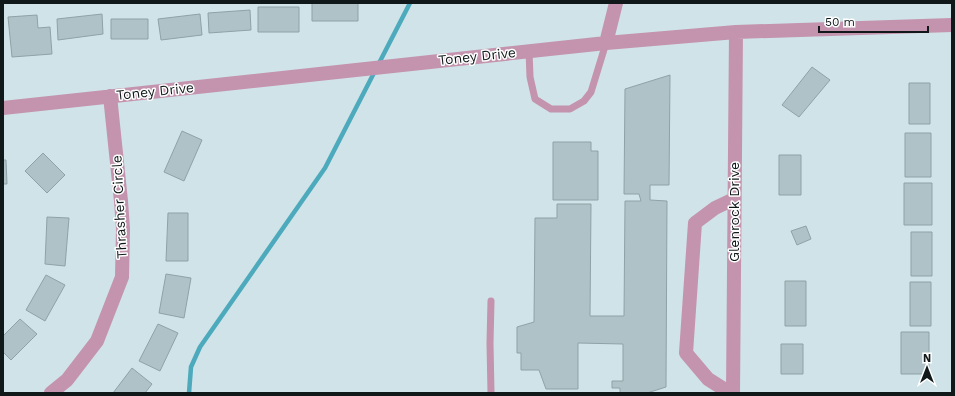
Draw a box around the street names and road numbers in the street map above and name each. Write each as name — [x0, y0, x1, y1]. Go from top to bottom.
street label: Toney Drive — [437, 44, 517, 68]
street label: Toney Drive — [115, 79, 195, 103]
street label: Thrasher Circle — [108, 155, 130, 259]
street label: Glenrock Drive — [726, 162, 742, 262]

